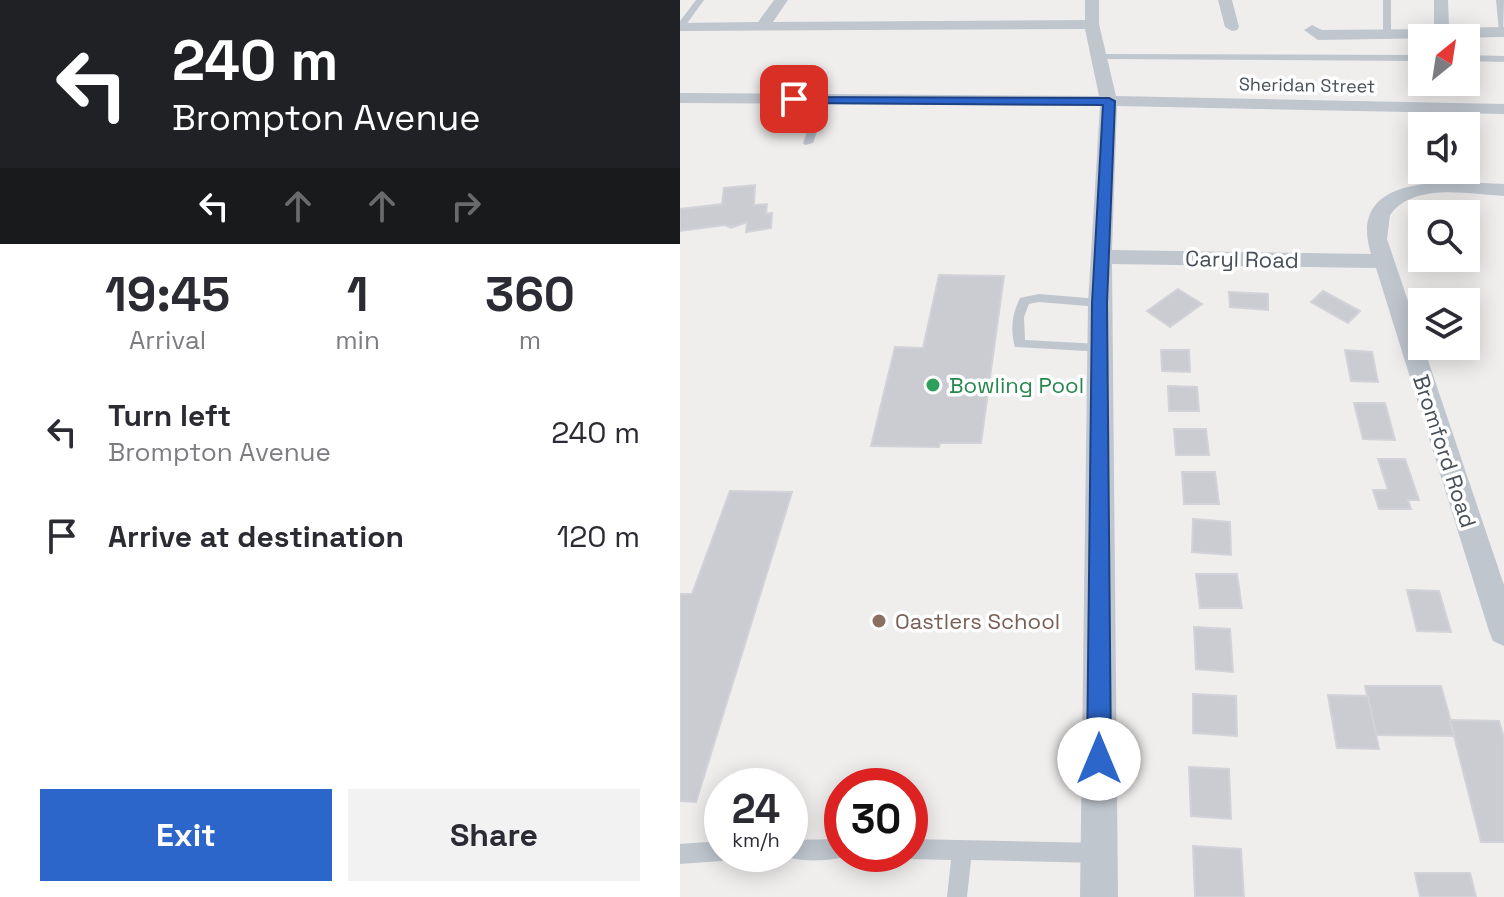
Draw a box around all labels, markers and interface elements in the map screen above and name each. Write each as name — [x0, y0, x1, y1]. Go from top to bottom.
north arrow — [1408, 24, 1480, 96]
map controls — [1408, 24, 1480, 360]
text: 240 m — [172, 25, 338, 96]
icon: left — [40, 32, 144, 136]
pin — [760, 65, 828, 133]
street label: Sheridan Street — [1239, 72, 1375, 98]
icon: arrive — [772, 77, 816, 121]
text: Brompton Avenue — [172, 95, 481, 141]
button: sound — [1408, 112, 1480, 184]
icon: left — [192, 184, 236, 228]
icon: ahead — [276, 184, 320, 228]
icon: ahead — [360, 184, 404, 228]
icon: right — [444, 184, 488, 228]
button: search — [1408, 200, 1480, 272]
street label: Caryl Road — [1185, 244, 1299, 274]
text: 19:45 — [105, 264, 230, 325]
text: 1 — [347, 264, 368, 325]
text: 360 — [485, 264, 575, 325]
button: layers — [1408, 288, 1480, 360]
text: Arrival — [129, 323, 206, 357]
text: min — [335, 323, 380, 357]
text: m — [519, 323, 541, 357]
place label: Bowling Pool — [949, 371, 1084, 399]
street label: Bromford Road — [1407, 371, 1483, 531]
marker: Bowling Pool — [924, 376, 942, 394]
text: Turn left — [108, 396, 231, 435]
icon: left — [40, 410, 84, 454]
text: 240 m — [551, 413, 640, 452]
text: Brompton Avenue — [108, 435, 331, 469]
icon: arrive — [40, 514, 84, 558]
text: Arrive at destination — [108, 517, 404, 556]
text: 120 m — [557, 517, 640, 556]
place label: Oastlers School — [895, 607, 1060, 635]
marker: Oastlers School — [870, 612, 888, 630]
position arrow — [1057, 717, 1141, 801]
speed limit sign: 30 — [824, 768, 928, 872]
text: 24 — [732, 784, 780, 835]
button: Exit — [40, 789, 332, 881]
button: Share — [348, 789, 640, 881]
text: km/h — [732, 827, 780, 853]

